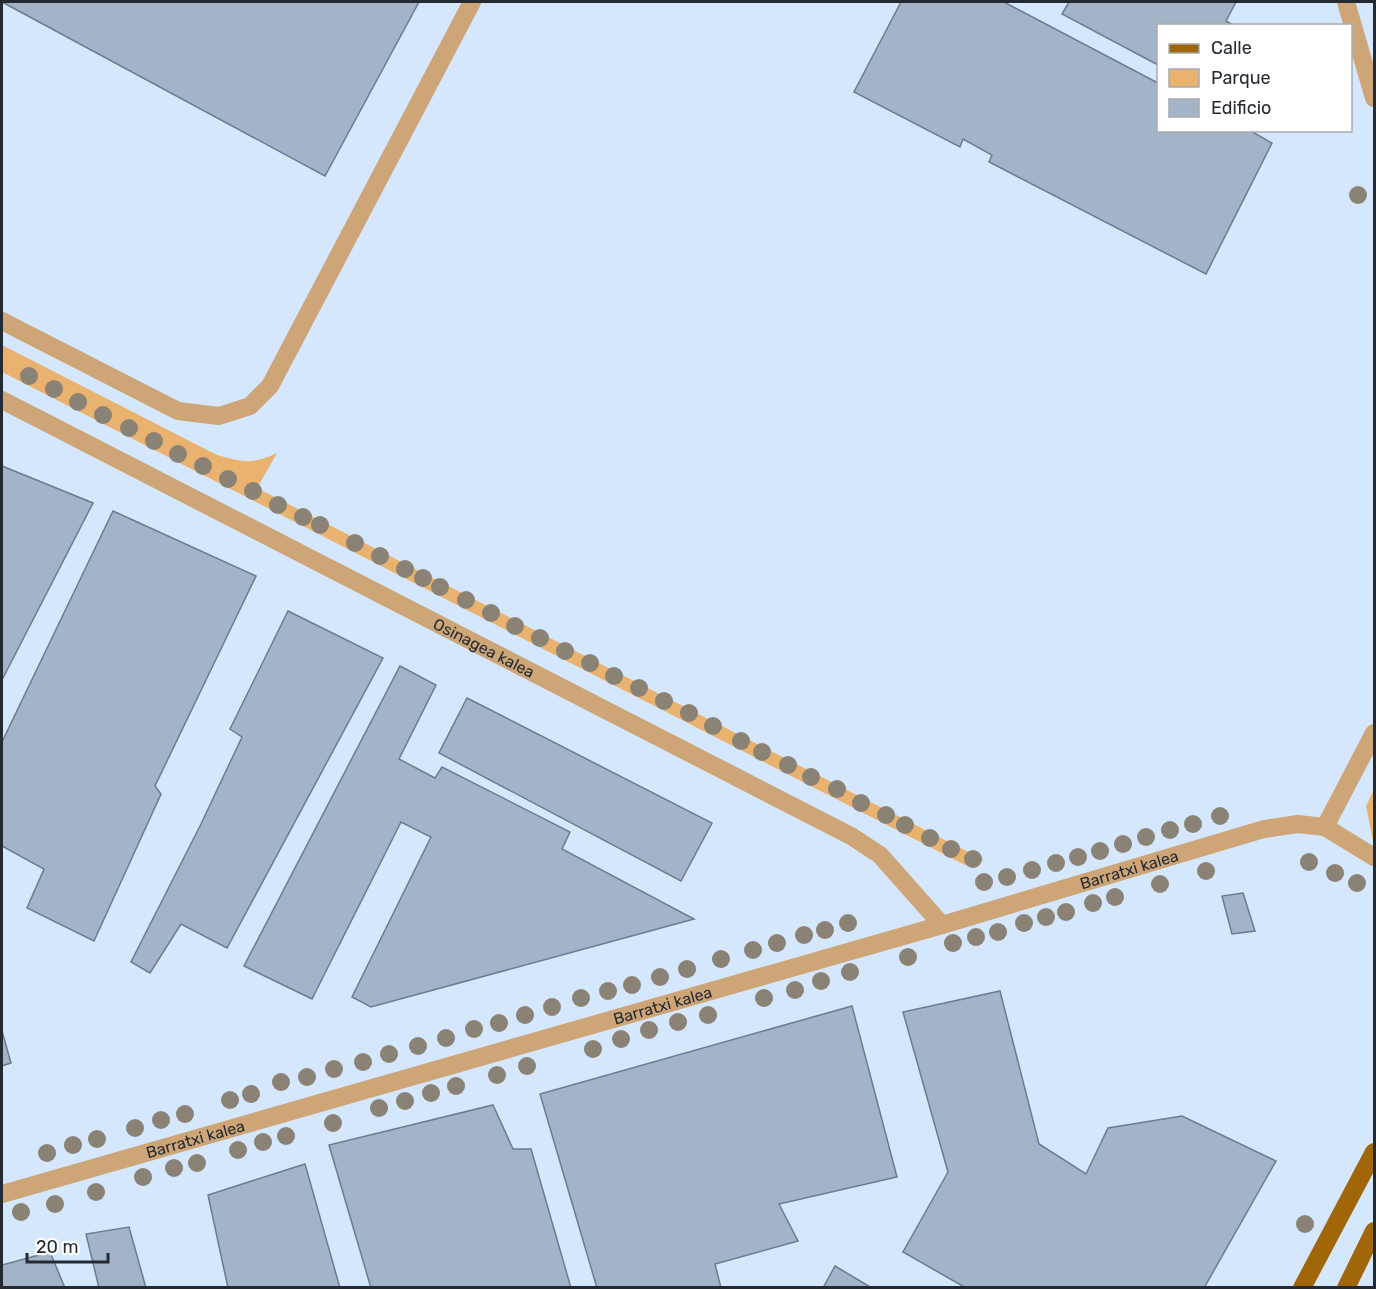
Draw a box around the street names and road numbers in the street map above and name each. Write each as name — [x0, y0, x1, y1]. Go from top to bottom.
street label: Osinagea kalea — [430, 614, 538, 682]
street label: Barratxi kalea — [1078, 846, 1181, 893]
street label: Barratxi kalea — [611, 982, 714, 1029]
street label: Barratxi kalea — [144, 1116, 247, 1162]

